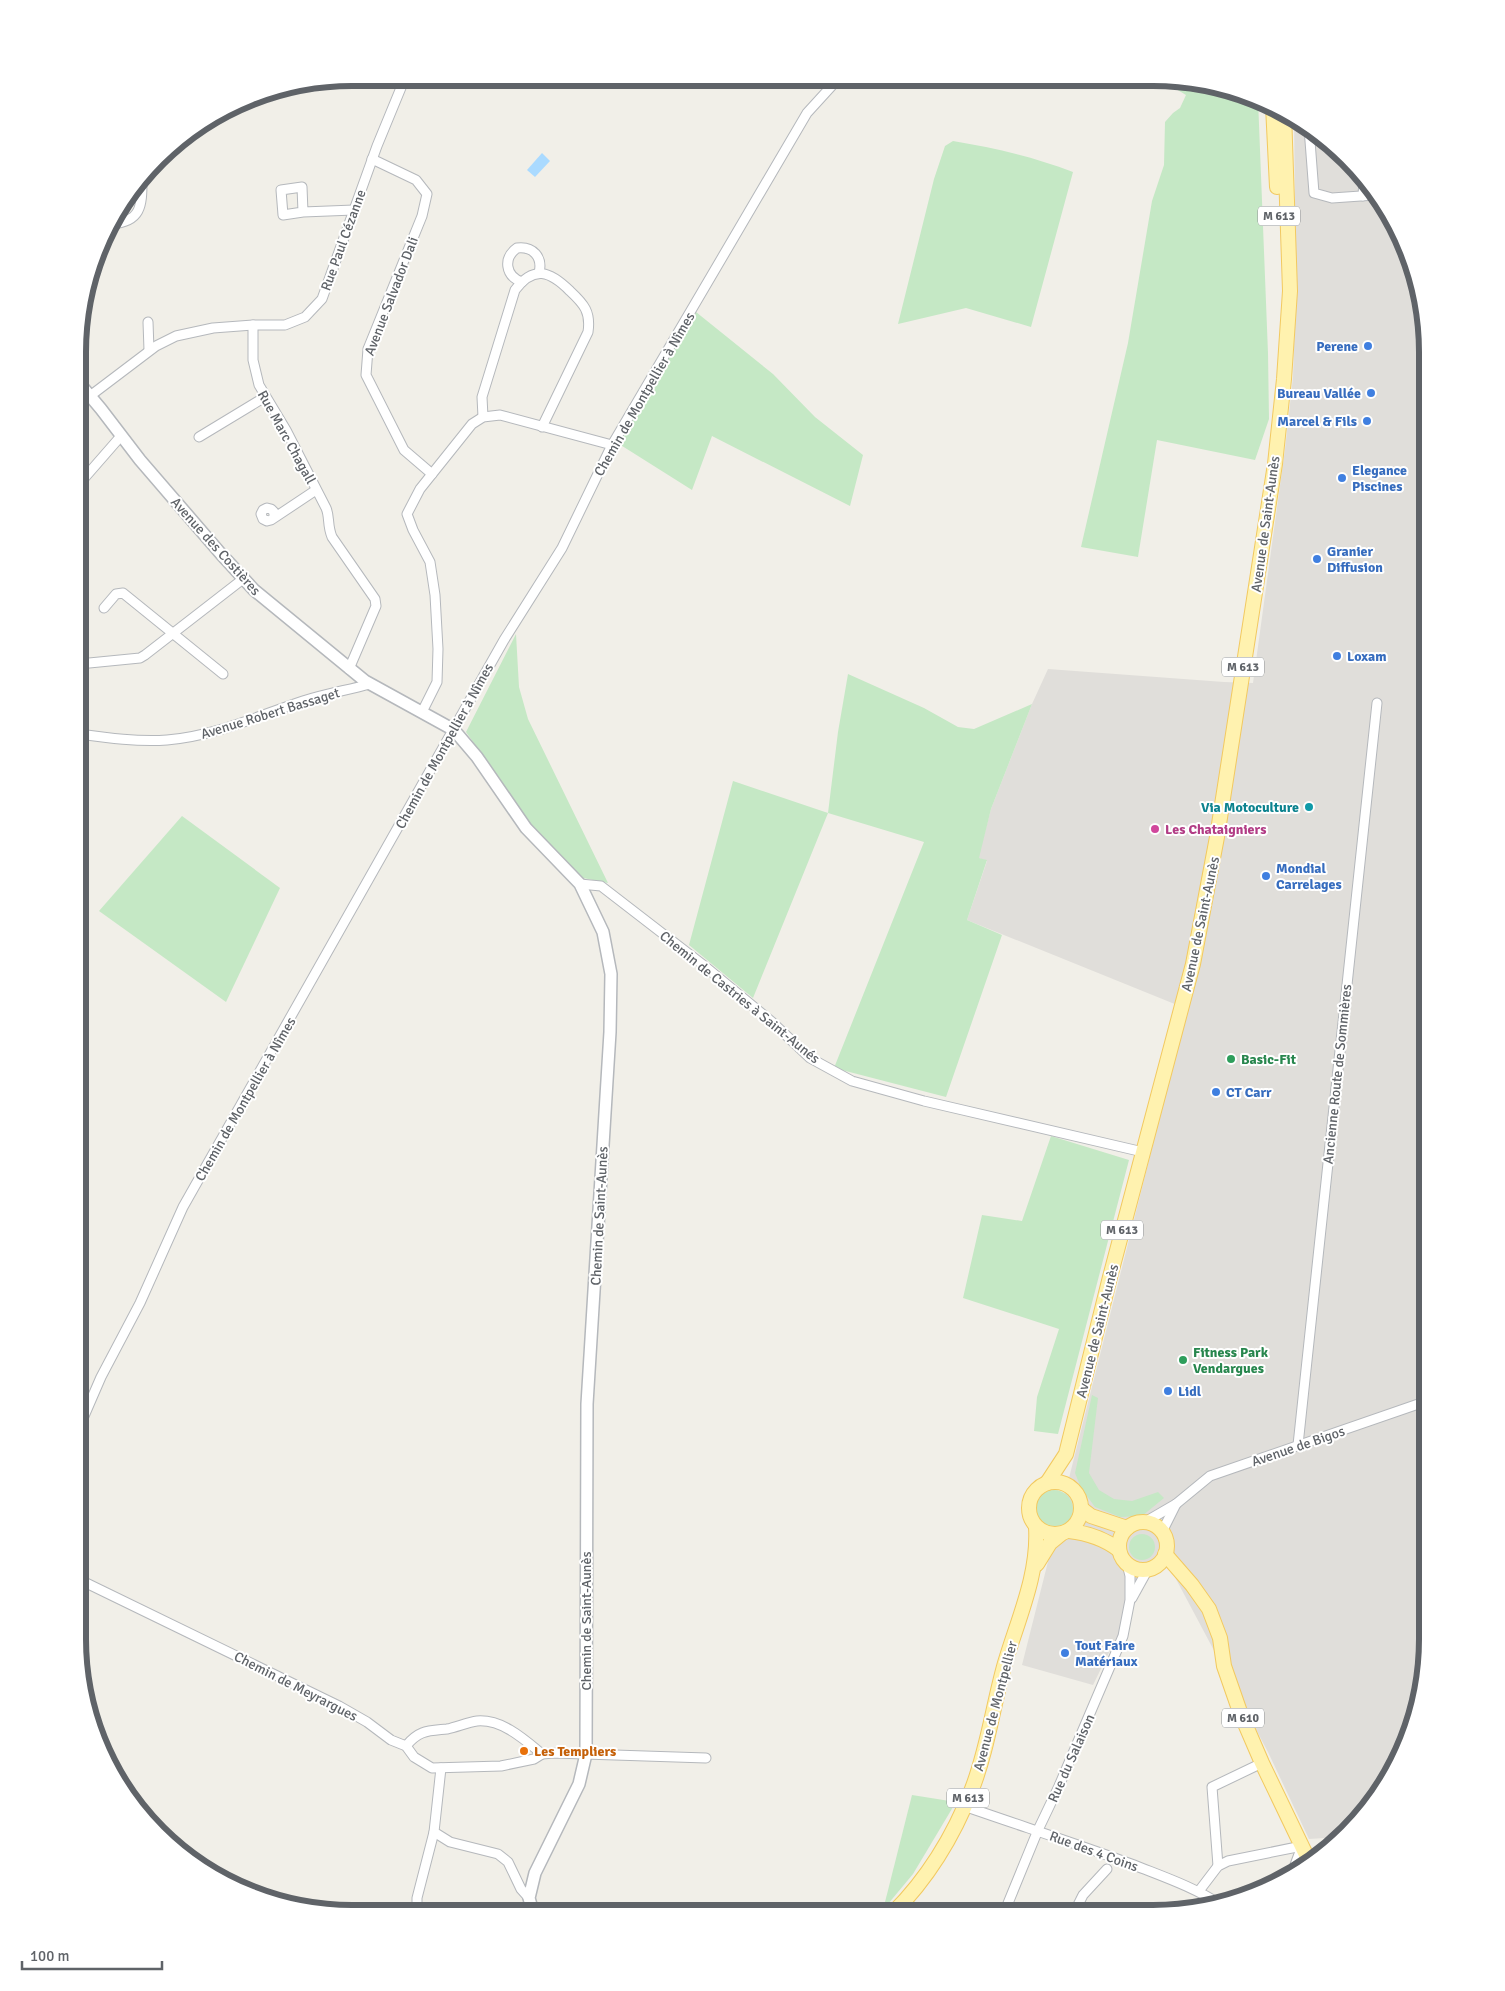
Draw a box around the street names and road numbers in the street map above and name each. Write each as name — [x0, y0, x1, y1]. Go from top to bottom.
street label: Rue Paul Cézanne — [317, 187, 370, 293]
road number: M 613 — [1258, 207, 1300, 226]
street label: Avenue Salvador Dali — [361, 234, 422, 358]
street label: Chemin de Montpellier à Nîmes — [590, 309, 698, 479]
street label: Rue Marc Chagall — [254, 387, 319, 487]
street label: Avenue de Saint-Aunès — [1248, 455, 1283, 593]
street label: Avenue des Costières — [167, 494, 264, 599]
road number: M 613 — [1222, 658, 1264, 676]
street label: Chemin de Montpellier à Nîmes — [392, 661, 497, 832]
street label: Avenue Robert Bassaget — [199, 684, 342, 743]
street label: Avenue de Saint-Aunès — [1178, 855, 1223, 993]
street label: Chemin de Castries à Saint-Aunés — [656, 927, 823, 1067]
street label: Ancienne Route de Sommières — [1320, 983, 1355, 1165]
street label: Chemin de Montpellier à Nîmes — [191, 1014, 299, 1184]
street label: Chemin de Saint-Aunès — [587, 1146, 612, 1286]
road number: M 613 — [1101, 1220, 1143, 1240]
street label: Avenue de Saint-Aunès — [1073, 1262, 1122, 1400]
street label: Avenue de Bigos — [1249, 1423, 1347, 1470]
street label: Chemin de Saint-Aunès — [578, 1551, 595, 1691]
street label: Avenue de Montpellier — [970, 1638, 1021, 1773]
street label: Chemin de Meyrargues — [231, 1648, 360, 1725]
road number: M 610 — [1222, 1709, 1264, 1728]
street label: Rue du Salaison — [1044, 1711, 1099, 1805]
road number: M 613 — [947, 1789, 989, 1808]
street label: Rue des 4 Coins — [1047, 1828, 1141, 1875]

